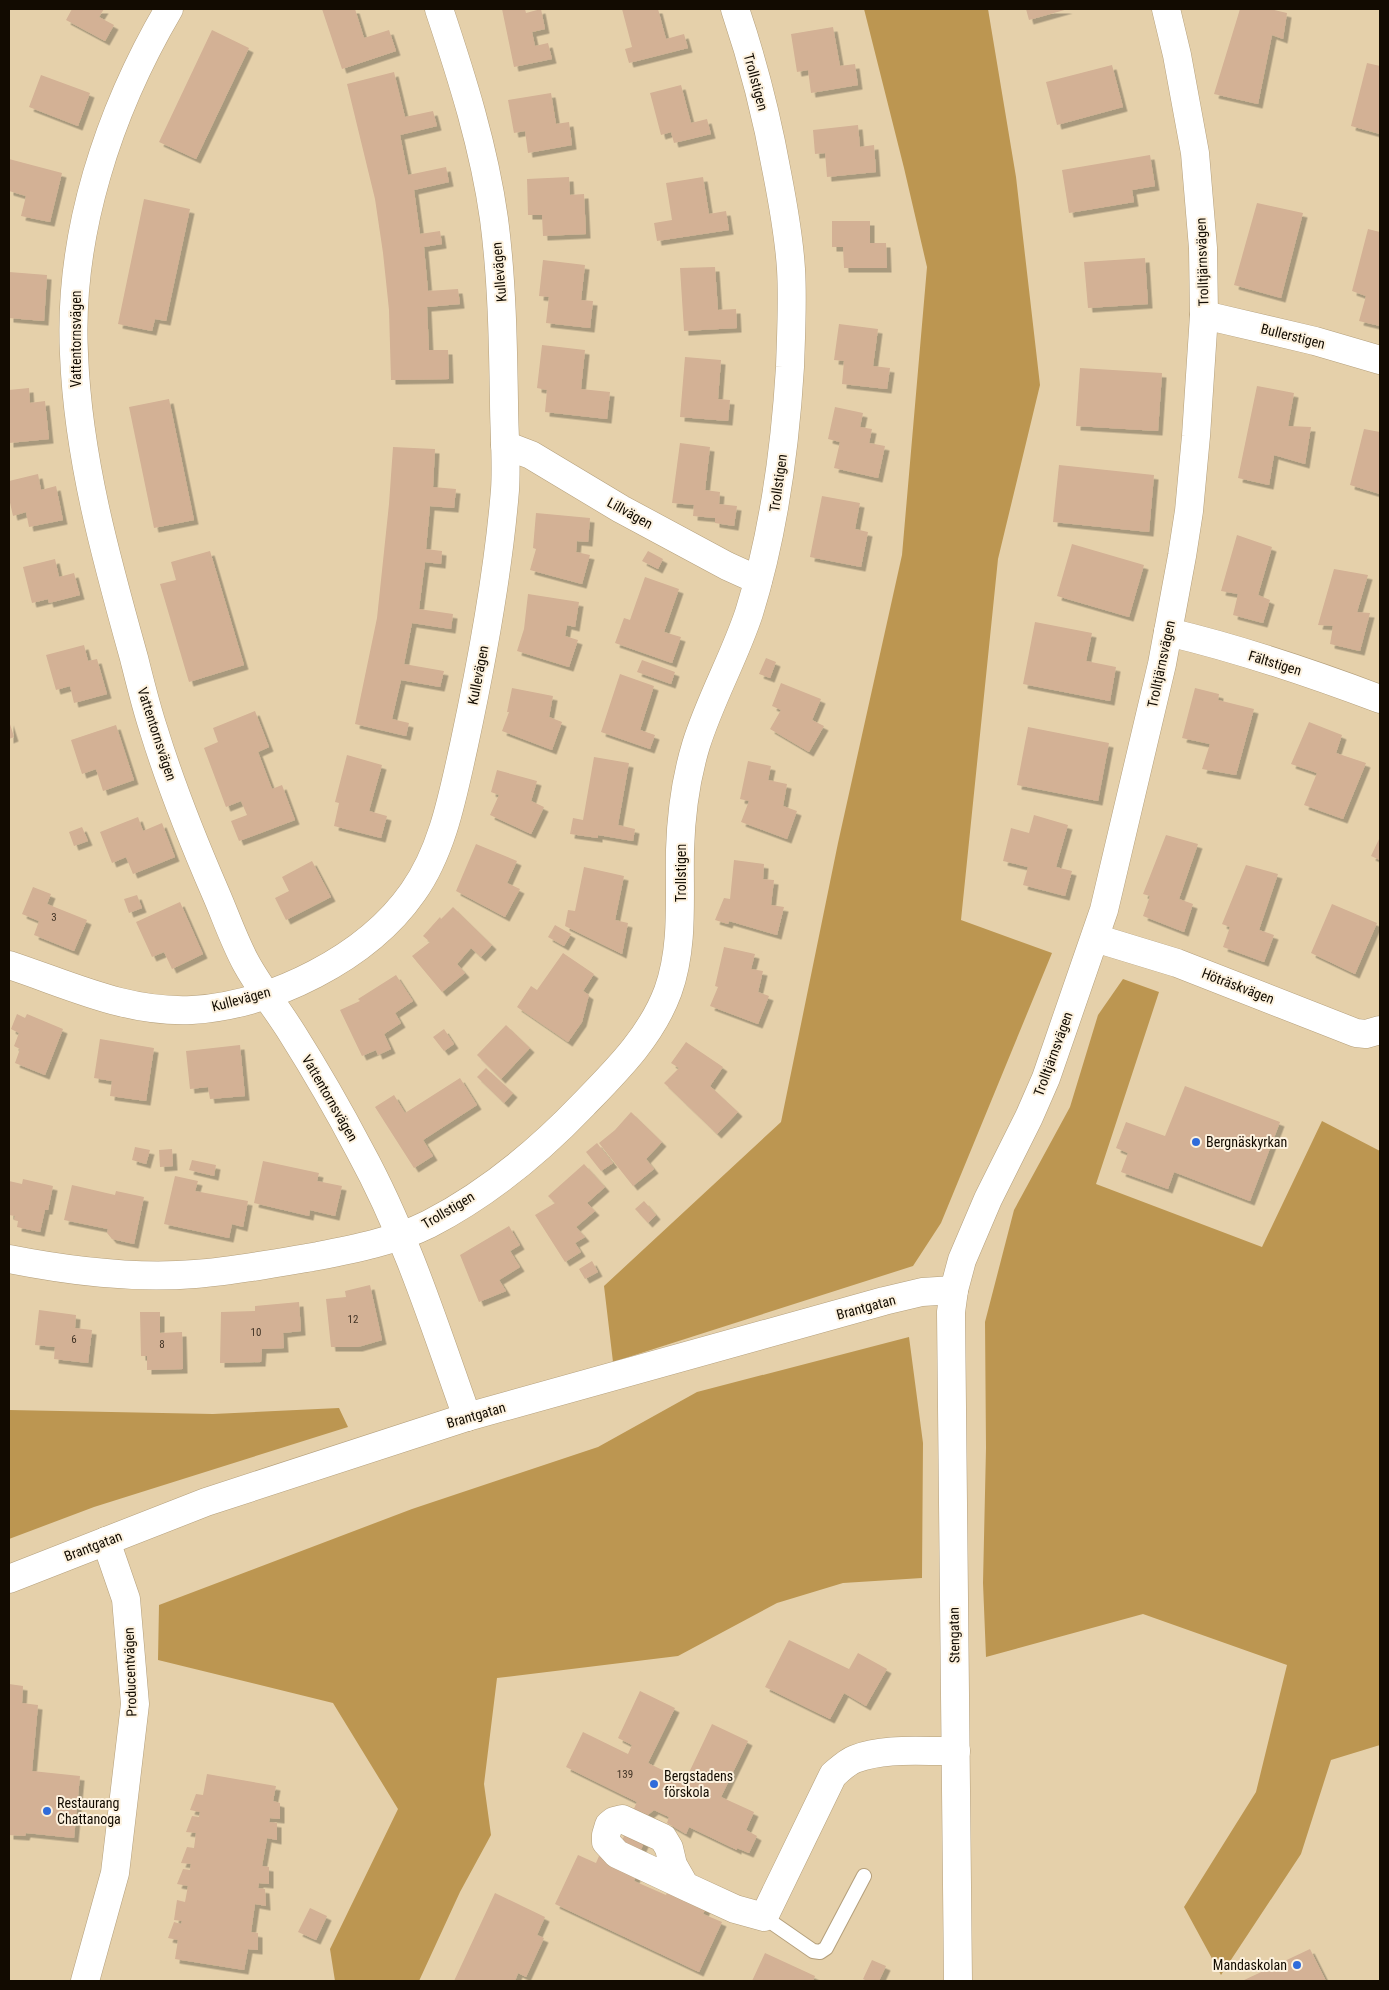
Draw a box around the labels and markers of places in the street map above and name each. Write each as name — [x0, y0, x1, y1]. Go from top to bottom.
place label: Bergnäskyrkan — [1206, 1134, 1287, 1150]
marker: Bergnäskyrkan — [1190, 1136, 1202, 1148]
place label: Bergstadens förskola — [664, 1768, 733, 1800]
marker: Bergstadens förskola — [648, 1778, 660, 1790]
place label: Restaurang Chattanoga — [57, 1795, 121, 1827]
marker: Restaurang Chattanoga — [41, 1805, 53, 1817]
place label: Mandaskolan — [1213, 1957, 1287, 1973]
marker: Mandaskolan — [1291, 1959, 1303, 1971]

